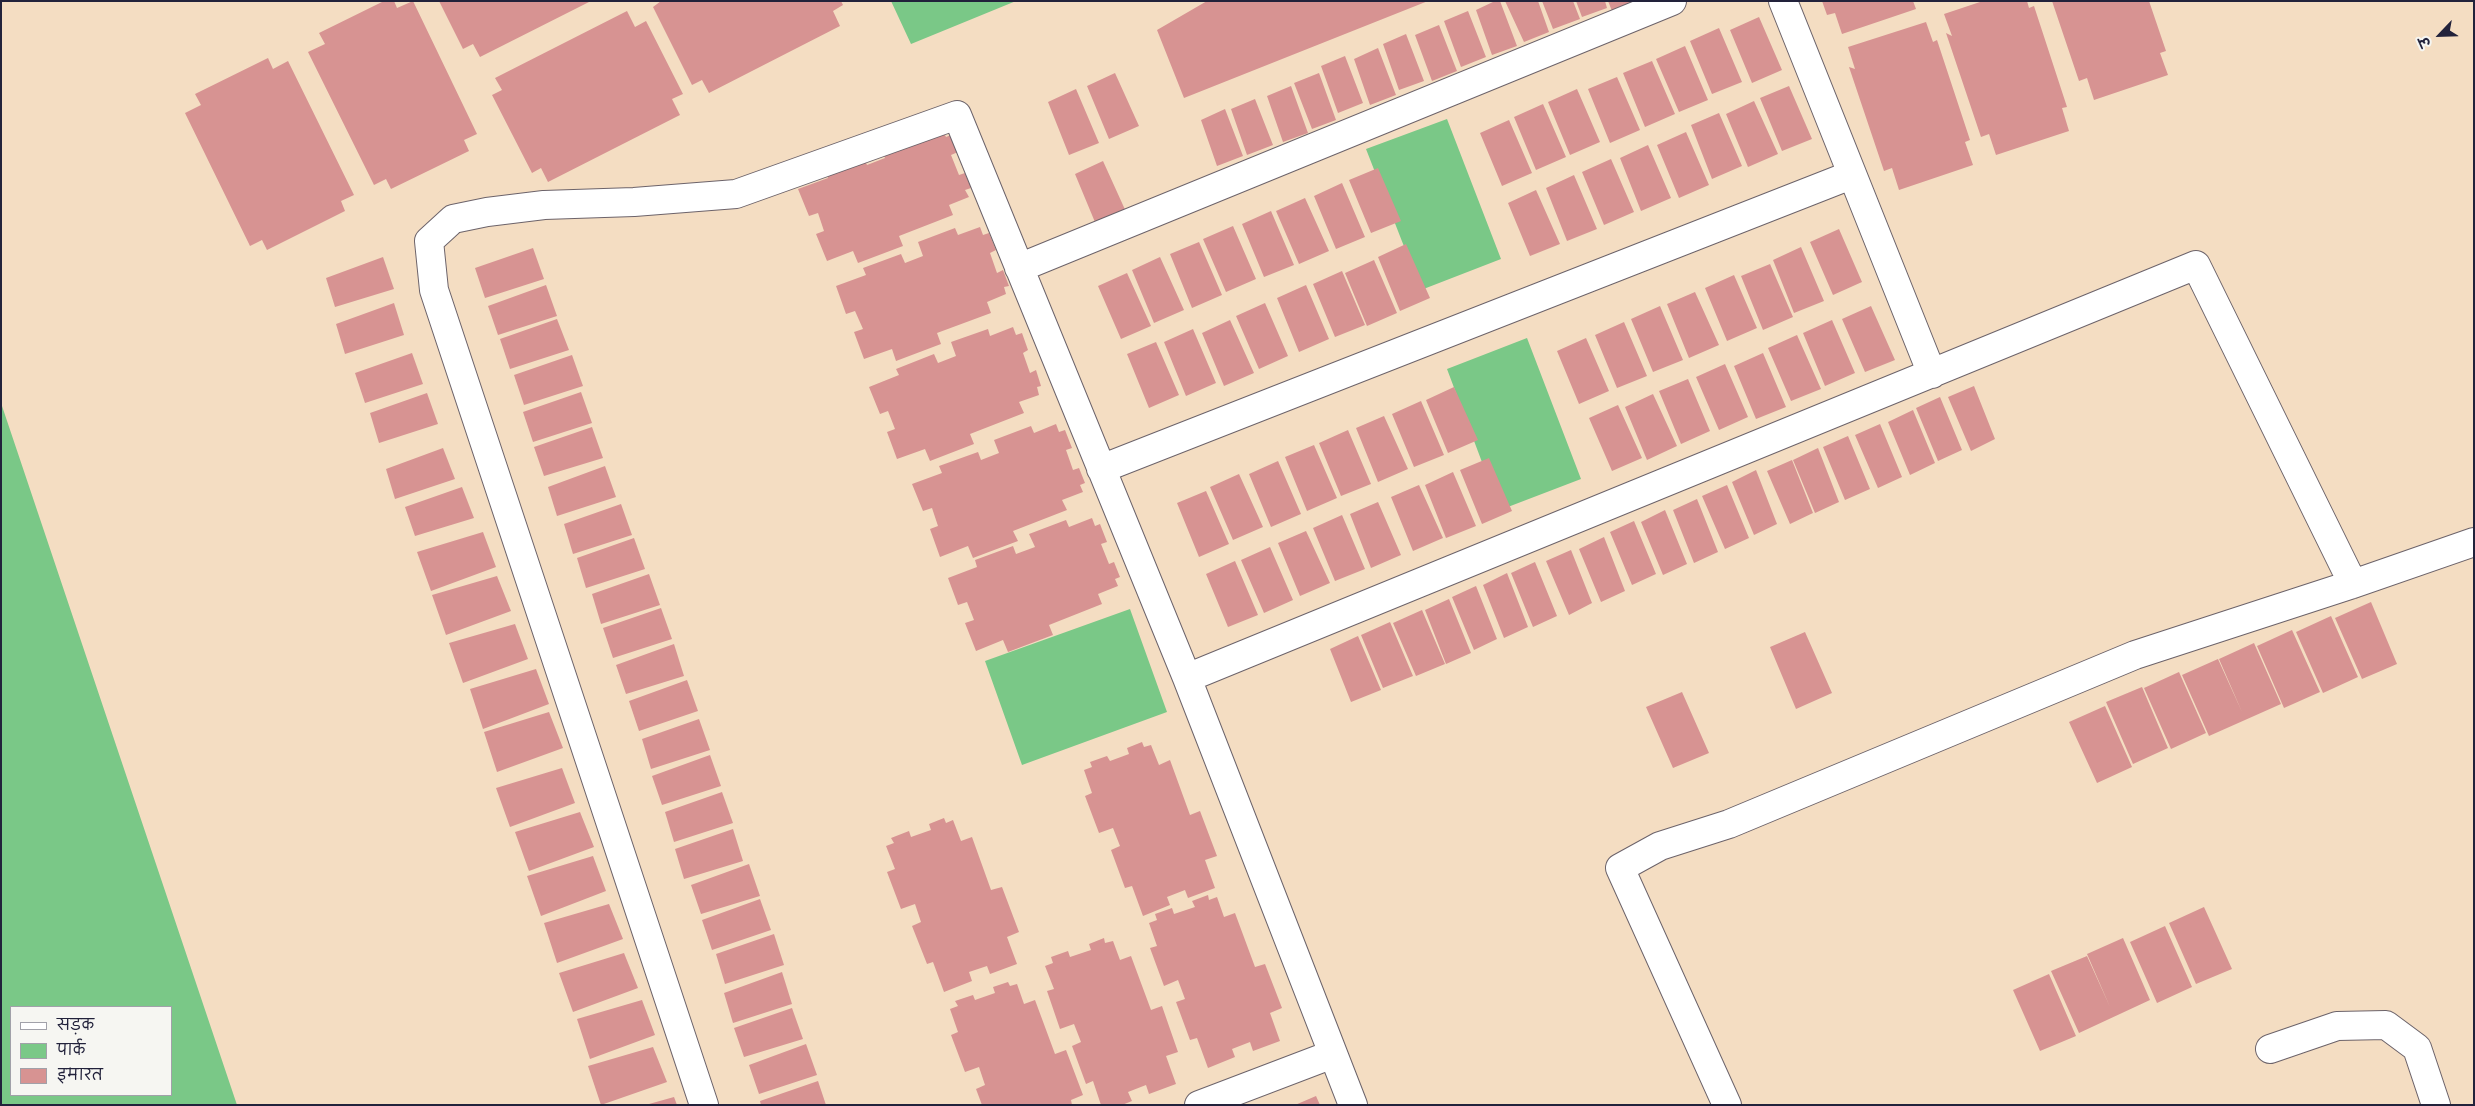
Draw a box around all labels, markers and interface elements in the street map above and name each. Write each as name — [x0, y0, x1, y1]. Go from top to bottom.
north arrow — [2415, 10, 2465, 60]
text: उ — [2414, 33, 2437, 50]
legend — [10, 1006, 172, 1096]
text: सड़क — [57, 1015, 94, 1037]
text: पार्क — [57, 1040, 85, 1062]
text: इमारत — [57, 1065, 103, 1087]

